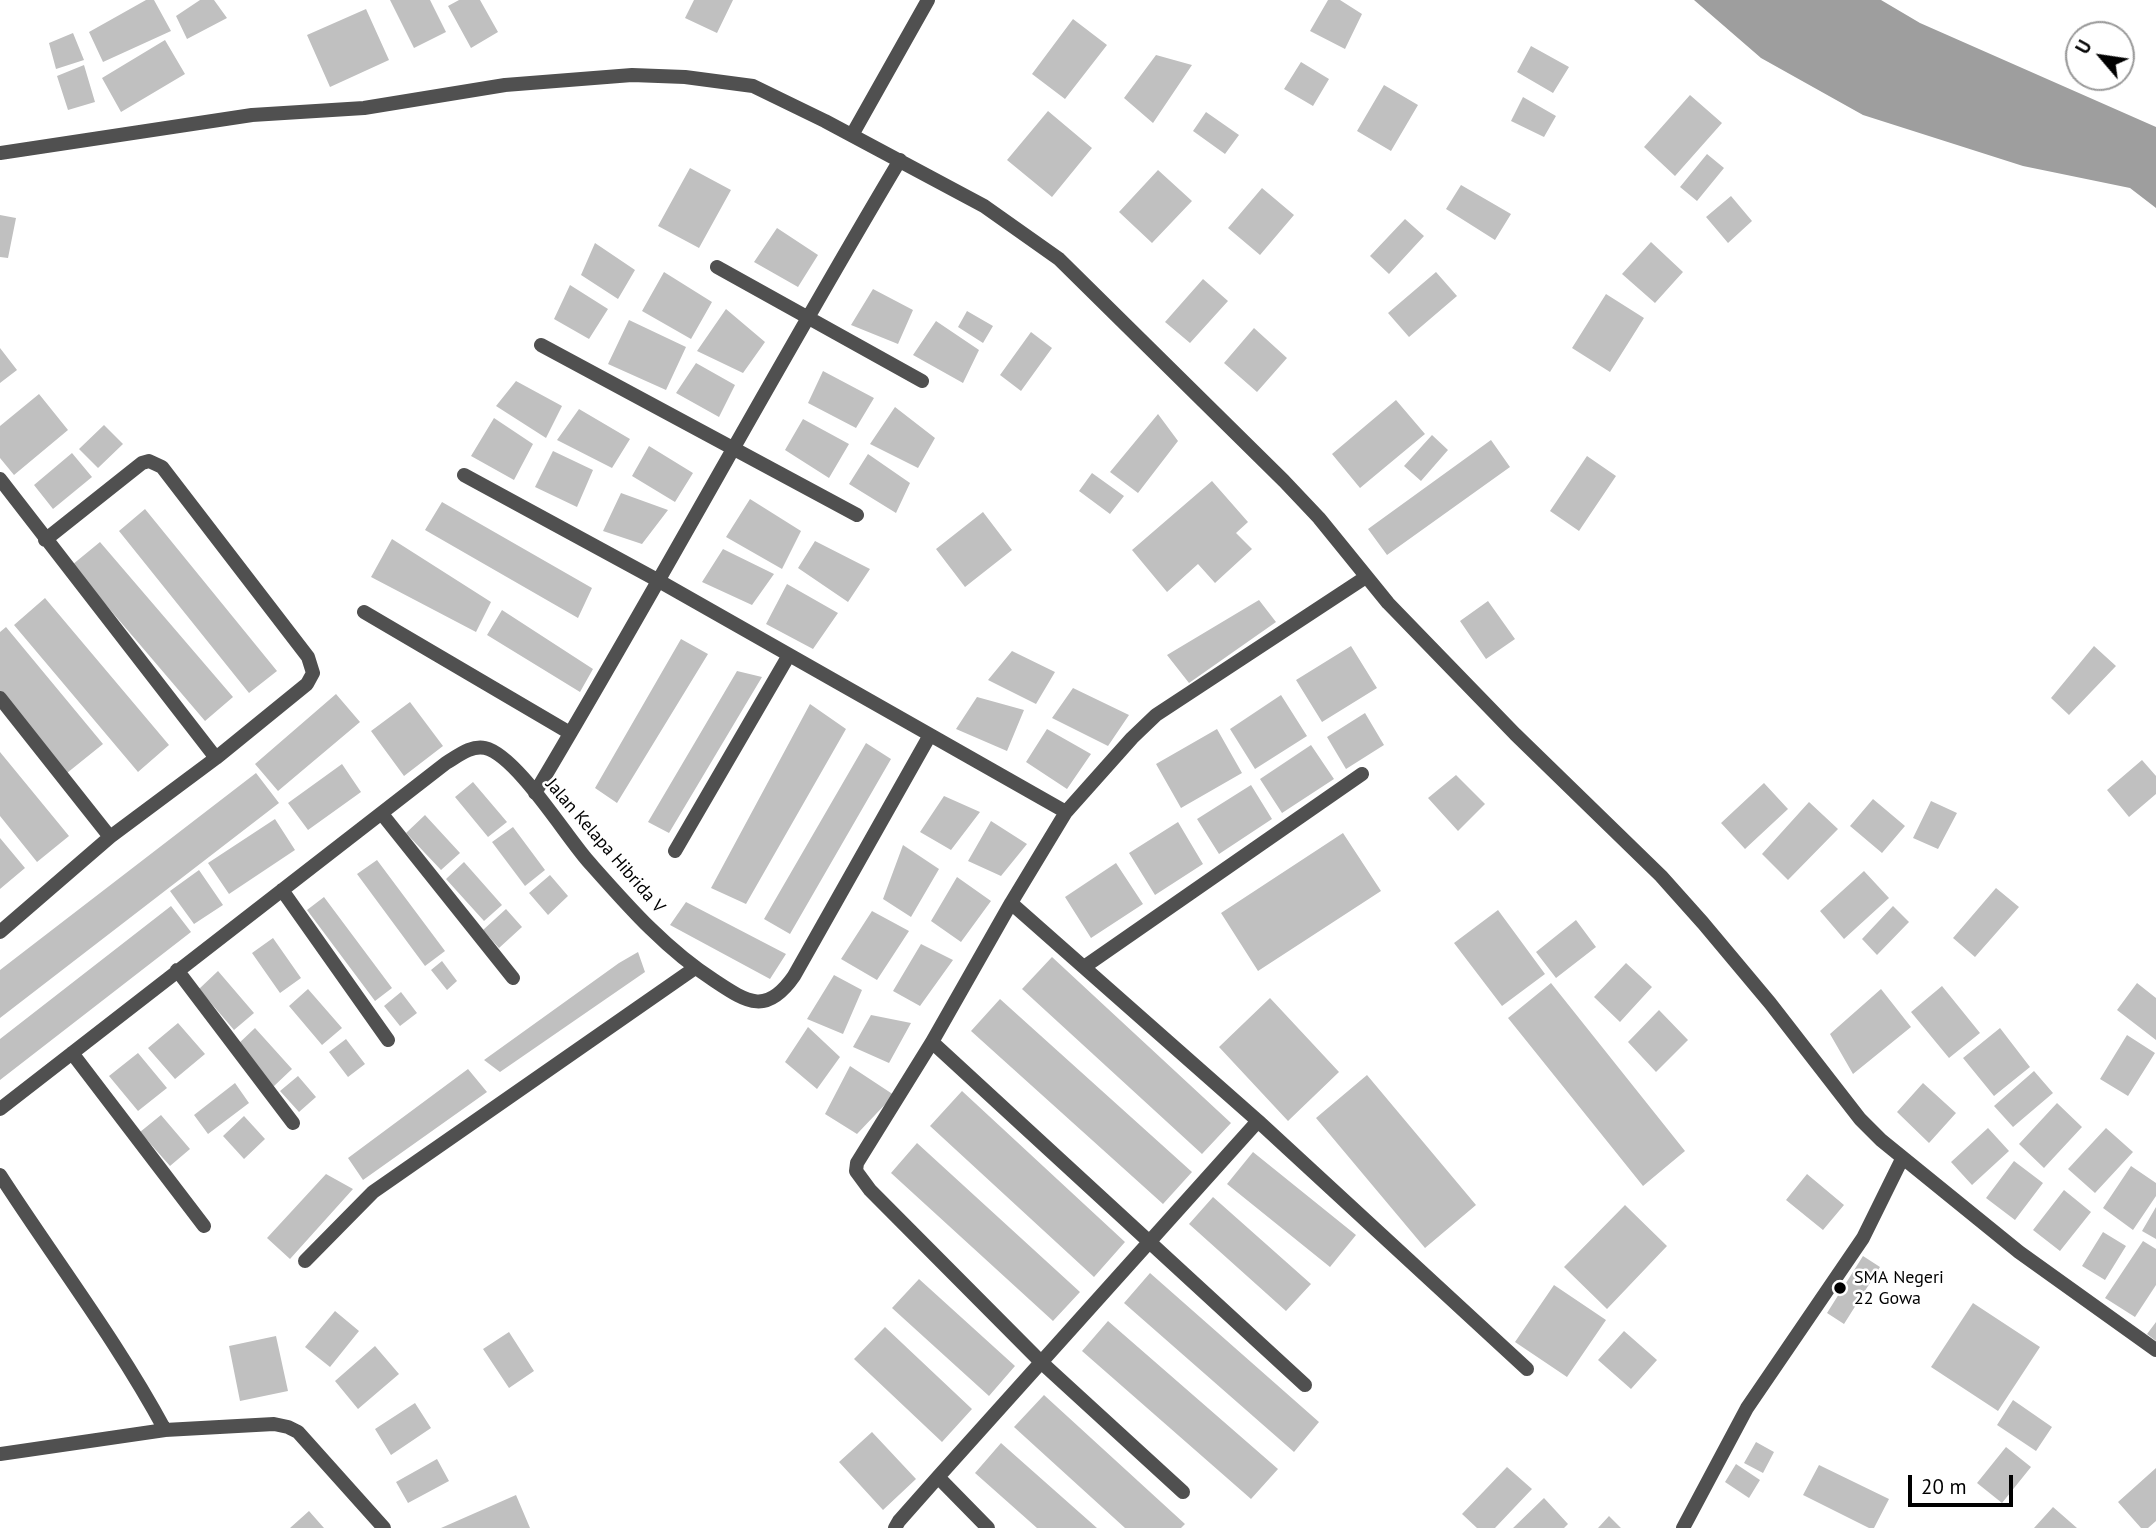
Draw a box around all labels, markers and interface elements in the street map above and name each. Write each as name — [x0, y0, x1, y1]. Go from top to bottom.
north arrow — [2065, 21, 2135, 91]
text: U — [2070, 36, 2097, 58]
street label: Jalan Kelapa Hibrida V — [541, 774, 669, 918]
place label: SMA Negeri 22 Gowa — [1854, 1267, 1944, 1310]
marker: SMA Negeri 22 Gowa — [1832, 1280, 1848, 1296]
scale bar — [1911, 1462, 2016, 1506]
text: 20 m — [1921, 1473, 1967, 1500]

